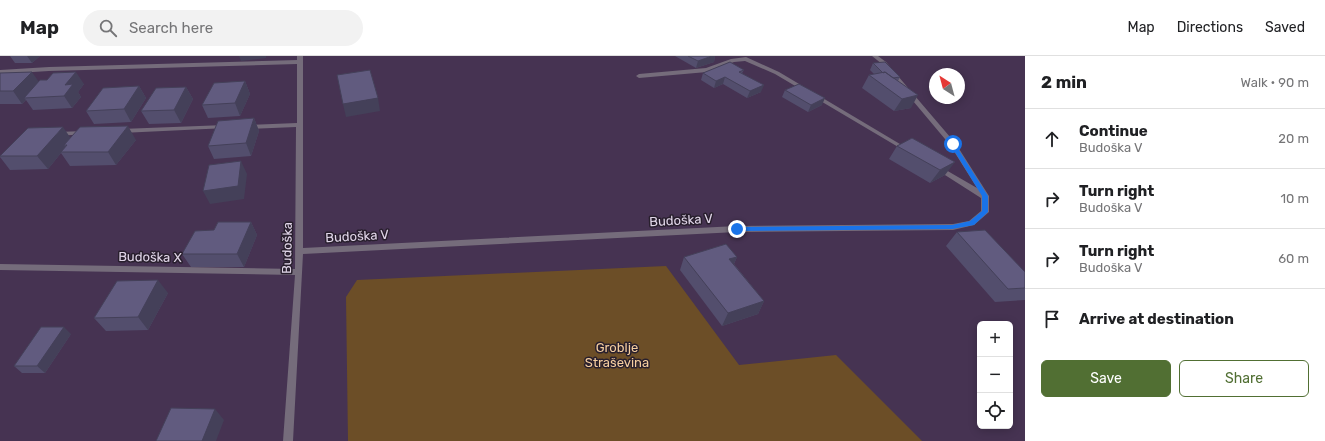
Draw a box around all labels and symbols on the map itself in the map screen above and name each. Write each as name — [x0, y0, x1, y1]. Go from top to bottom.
north arrow — [929, 68, 965, 104]
route start — [944, 135, 962, 153]
street label: Budoška V — [649, 211, 714, 229]
route end — [728, 220, 746, 238]
street label: Budoška — [279, 222, 295, 274]
street label: Budoška V — [325, 227, 390, 245]
street label: Budoška X — [118, 249, 182, 265]
park label: Groblje Straševina — [585, 340, 649, 370]

